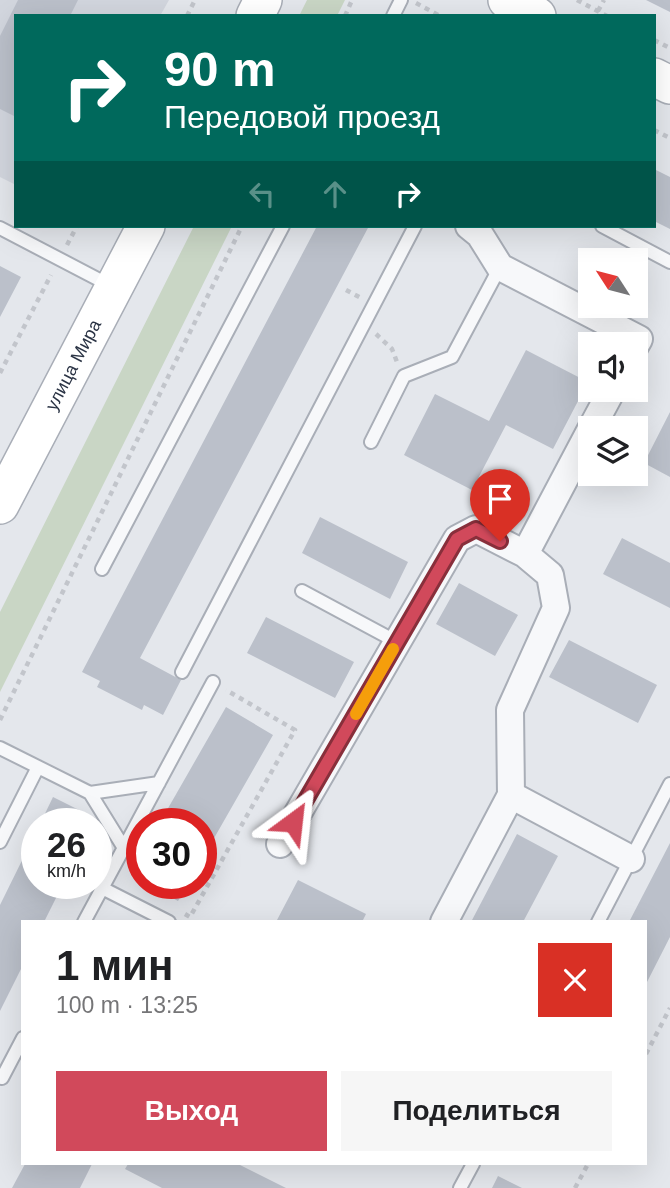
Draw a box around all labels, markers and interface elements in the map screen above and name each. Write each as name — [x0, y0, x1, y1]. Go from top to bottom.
icon: right — [49, 42, 140, 133]
text: 90 m — [164, 42, 276, 96]
text: Передовой проезд — [164, 99, 440, 135]
icon: left — [243, 175, 281, 213]
icon: ahead — [316, 175, 354, 213]
icon: right — [389, 175, 427, 213]
north arrow — [578, 248, 648, 318]
map controls — [578, 248, 648, 486]
street label: улица Мира — [41, 315, 106, 414]
button: sound — [578, 332, 648, 402]
button: layers — [578, 416, 648, 486]
pin — [470, 469, 530, 541]
icon: arrive — [481, 480, 519, 518]
position arrow — [256, 785, 330, 859]
speed limit sign: 30 — [126, 808, 217, 899]
text: 26 — [47, 825, 86, 864]
text: km/h — [47, 861, 86, 881]
text: 1 мин — [56, 942, 173, 989]
button: close — [538, 943, 612, 1017]
text: 100 m · 13:25 — [56, 992, 198, 1018]
button: Выход — [56, 1071, 327, 1151]
button: Поделиться — [341, 1071, 612, 1151]

